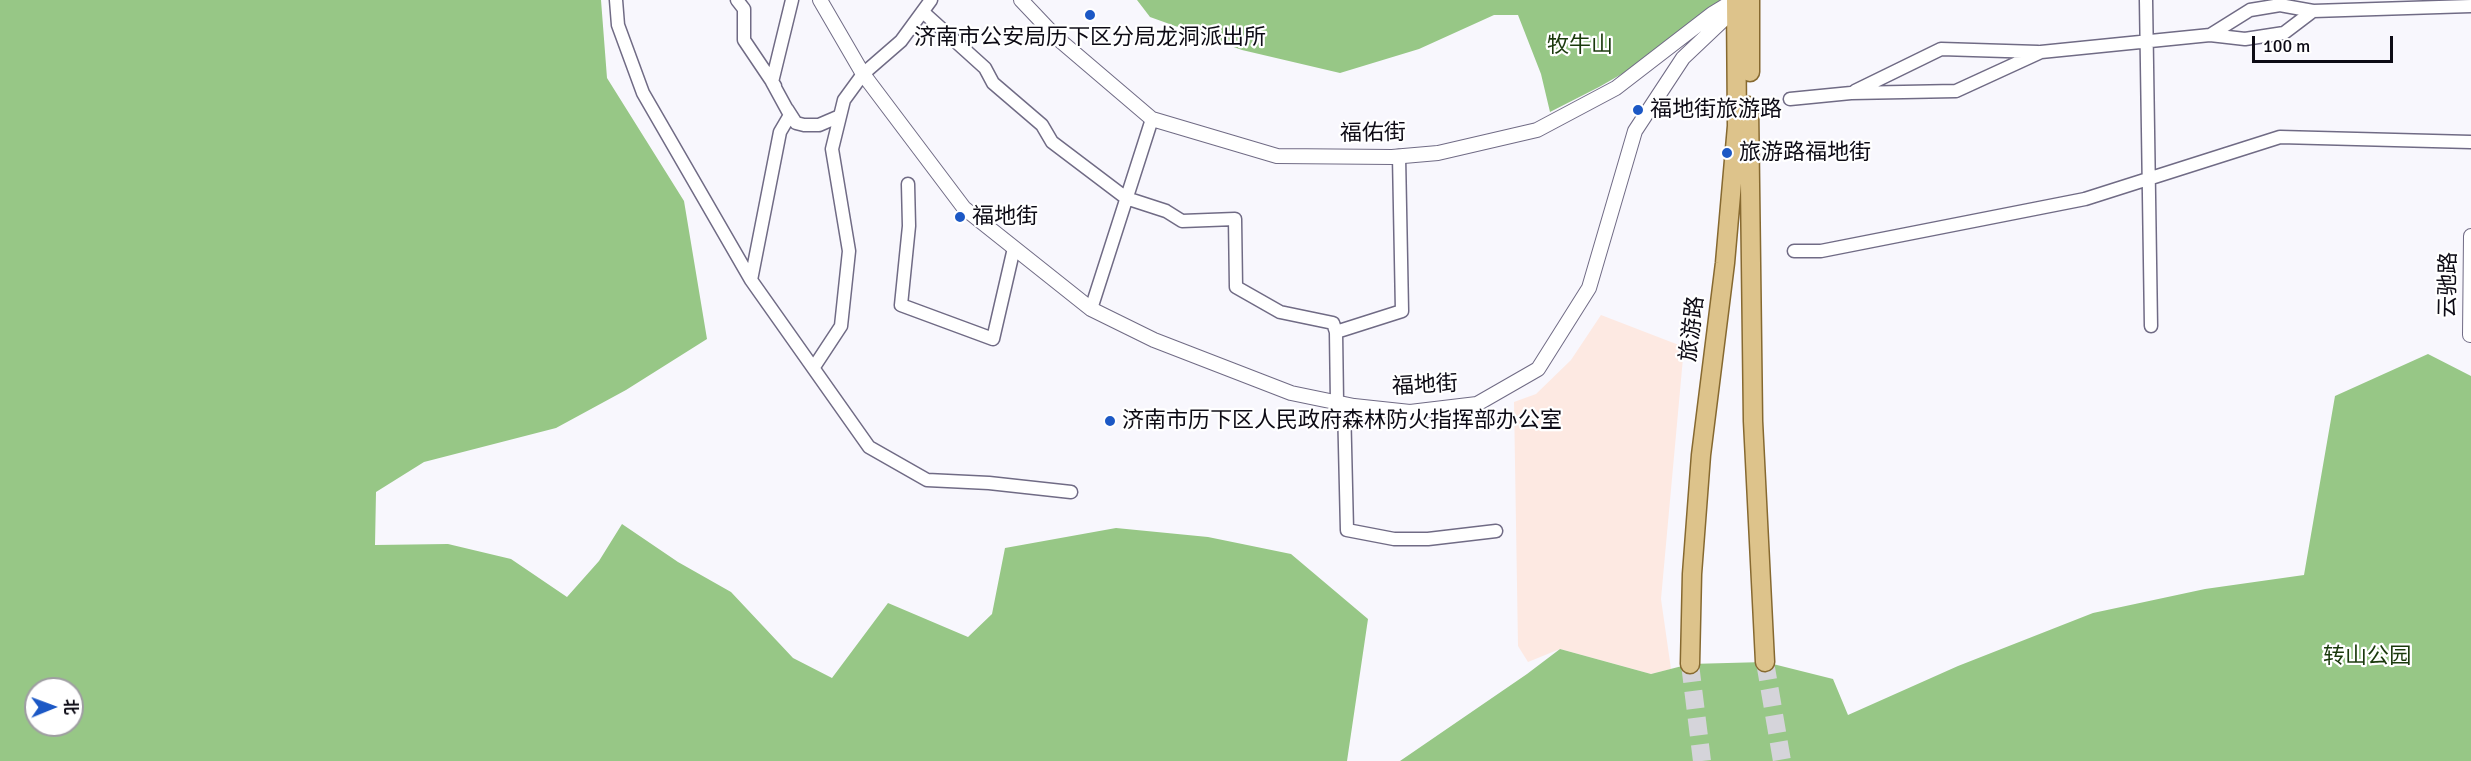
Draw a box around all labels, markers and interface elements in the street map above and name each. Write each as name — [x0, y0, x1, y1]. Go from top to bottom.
marker: 济南市公安局历下区分局龙洞派出所 — [1083, 8, 1097, 22]
scale bar — [2255, 24, 2396, 62]
place label: 济南市公安局历下区分局龙洞派出所 — [914, 25, 1266, 51]
park label: 牧牛山 — [1547, 33, 1613, 59]
text: 100 m — [2263, 35, 2310, 57]
place label: 福地街旅游路 — [1650, 97, 1782, 123]
marker: 福地街旅游路 — [1631, 103, 1645, 117]
street label: 福佑街 — [1340, 120, 1406, 148]
place label: 旅游路福地街 — [1739, 140, 1871, 166]
marker: 旅游路福地街 — [1720, 146, 1734, 160]
place label: 福地街 — [972, 204, 1038, 230]
marker: 福地街 — [953, 210, 967, 224]
street label: 云驰路 — [2435, 252, 2463, 318]
street label: 旅游路 — [1676, 295, 1710, 363]
street label: 福地街 — [1391, 371, 1459, 401]
place label: 济南市历下区人民政府森林防火指挥部办公室 — [1122, 408, 1562, 434]
marker: 济南市历下区人民政府森林防火指挥部办公室 — [1103, 414, 1117, 428]
park label: 转山公园 — [2323, 644, 2411, 670]
north arrow — [24, 677, 84, 737]
text: 北 — [60, 699, 80, 715]

